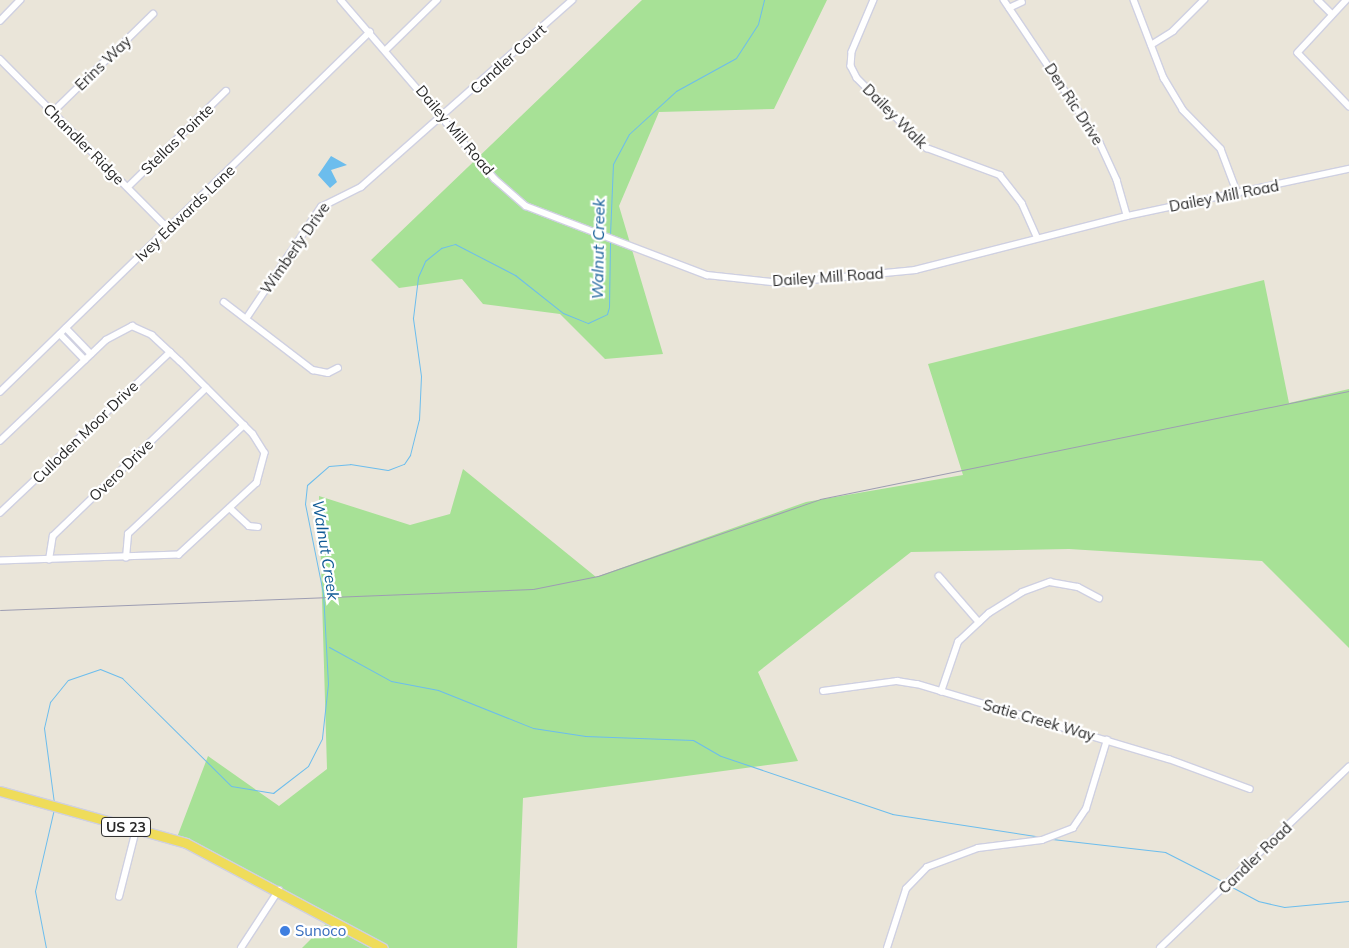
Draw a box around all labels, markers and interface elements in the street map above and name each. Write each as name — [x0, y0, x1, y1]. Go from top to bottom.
street label: Candler Court — [466, 20, 550, 98]
street label: Erins Way — [71, 32, 135, 94]
street label: Den Ric Drive — [1041, 60, 1107, 148]
street label: Dailey Walk — [859, 80, 931, 152]
street label: Dailey Mill Road — [412, 81, 498, 179]
street label: Chandler Ridge — [40, 100, 128, 188]
street label: Stellas Pointe — [137, 100, 217, 178]
street label: Ivey Edwards Lane — [132, 161, 238, 265]
street label: Dailey Mill Road — [1168, 177, 1280, 215]
water label: Walnut Creek — [588, 198, 608, 300]
street label: Wimberly Drive — [257, 199, 333, 297]
street label: Dailey Mill Road — [772, 264, 884, 290]
street label: Culloden Moor Drive — [28, 377, 142, 487]
street label: Overo Drive — [85, 435, 157, 505]
water label: Walnut Creek — [309, 499, 343, 601]
street label: Satie Creek Way — [981, 695, 1097, 745]
road number: US 23 — [100, 816, 152, 839]
street label: Candler Road — [1215, 819, 1295, 897]
place label: Sunoco — [295, 922, 346, 940]
marker: Sunoco — [279, 925, 291, 937]

